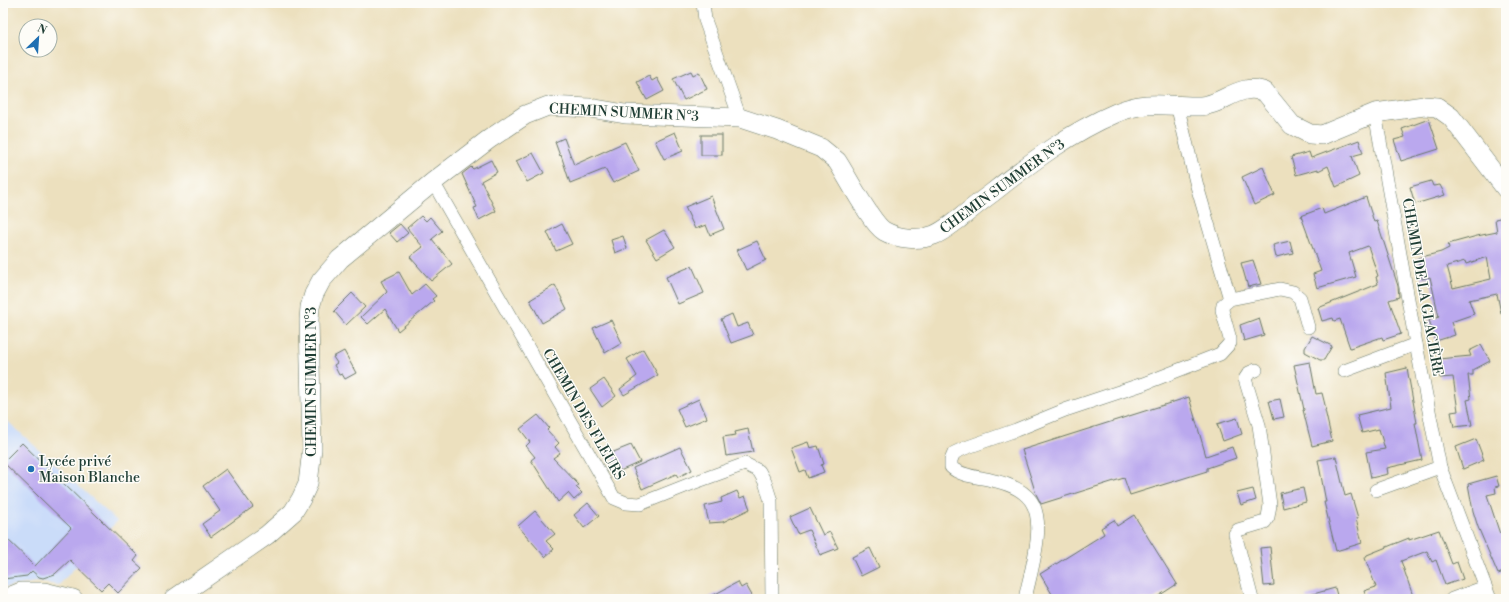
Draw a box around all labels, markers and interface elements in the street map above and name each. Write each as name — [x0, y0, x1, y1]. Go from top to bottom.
north arrow — [18, 18, 58, 58]
text: N — [35, 22, 49, 38]
street label: CHEMIN SUMMER N°3 — [548, 100, 700, 126]
street label: CHEMIN SUMMER N°3 — [937, 135, 1069, 238]
street label: CHEMIN DE LA GLACIÈRE — [1398, 197, 1448, 377]
street label: CHEMIN SUMMER N°3 — [303, 307, 321, 457]
street label: CHEMIN DES FLEURS — [538, 345, 628, 484]
place label: Lycée privé Maison Blanche — [39, 453, 140, 487]
marker: Lycée privé Maison Blanche — [26, 464, 36, 474]

